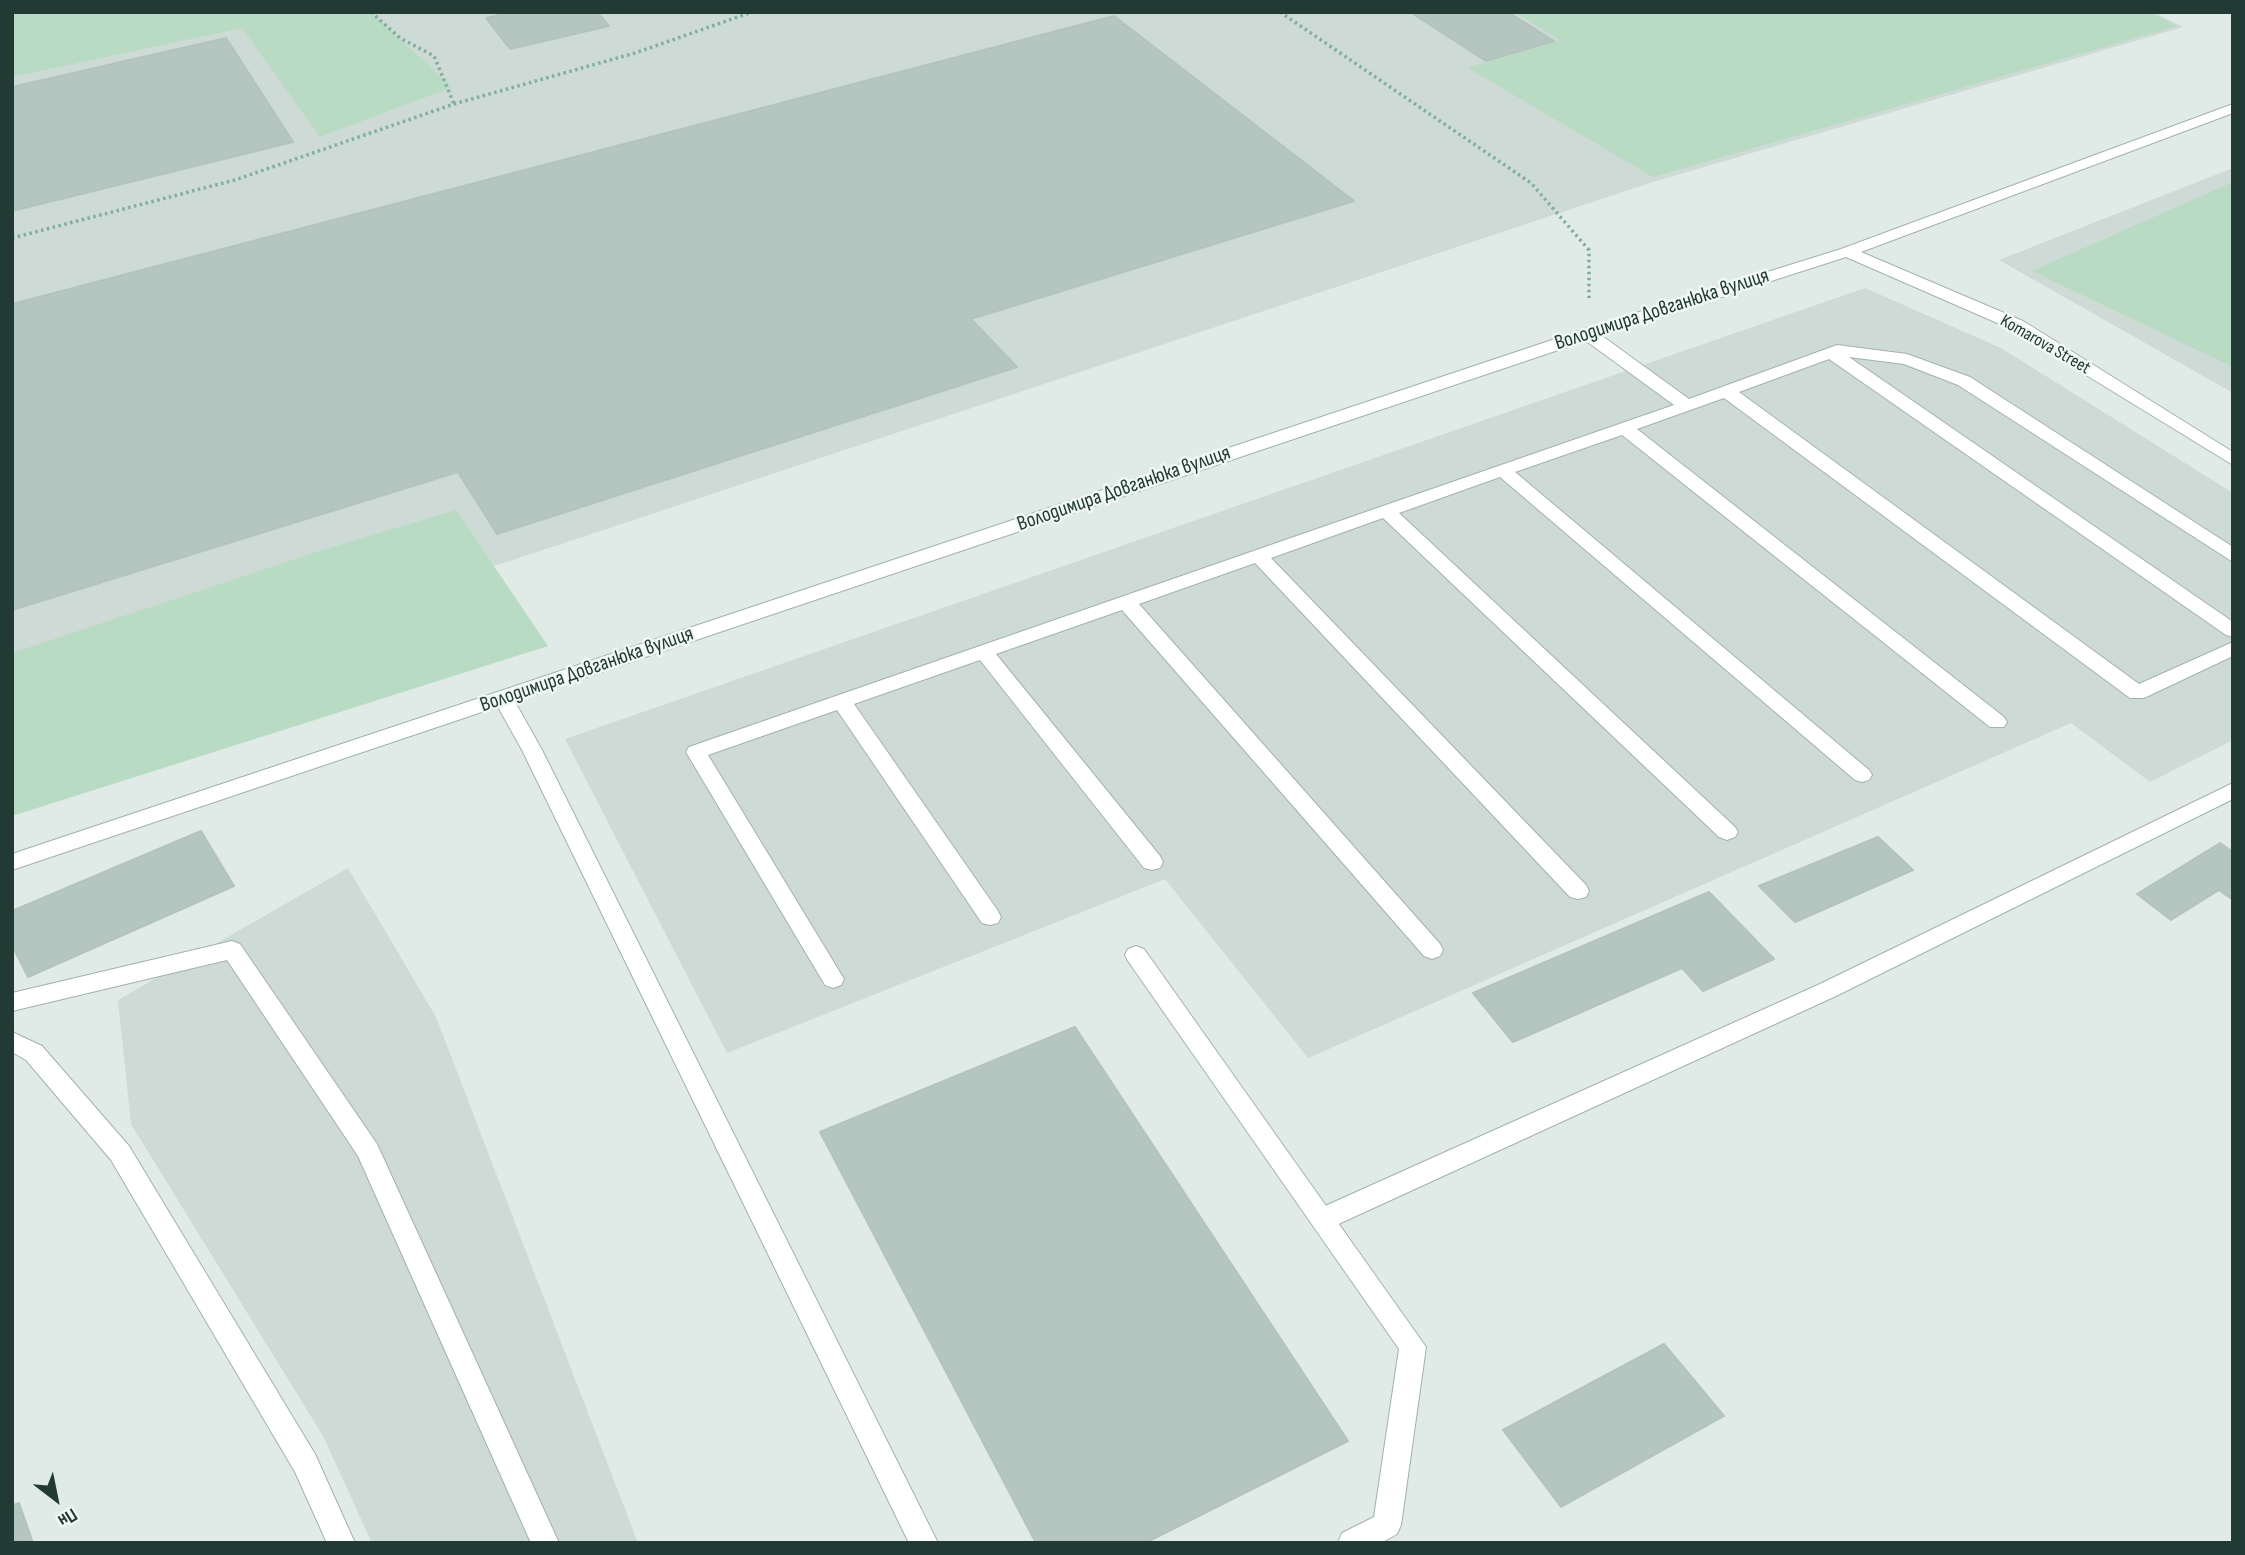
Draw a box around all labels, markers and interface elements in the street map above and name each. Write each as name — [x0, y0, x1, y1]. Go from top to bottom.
street label: Володимира Довганюка вулиця — [1552, 263, 1772, 357]
street label: Komarova Street — [1996, 311, 2094, 379]
street label: Володимира Довганюка вулиця — [1014, 441, 1234, 537]
street label: Володимира Довганюка вулиця — [477, 622, 697, 718]
north arrow — [21, 1464, 91, 1534]
text: Пн — [54, 1503, 81, 1532]

